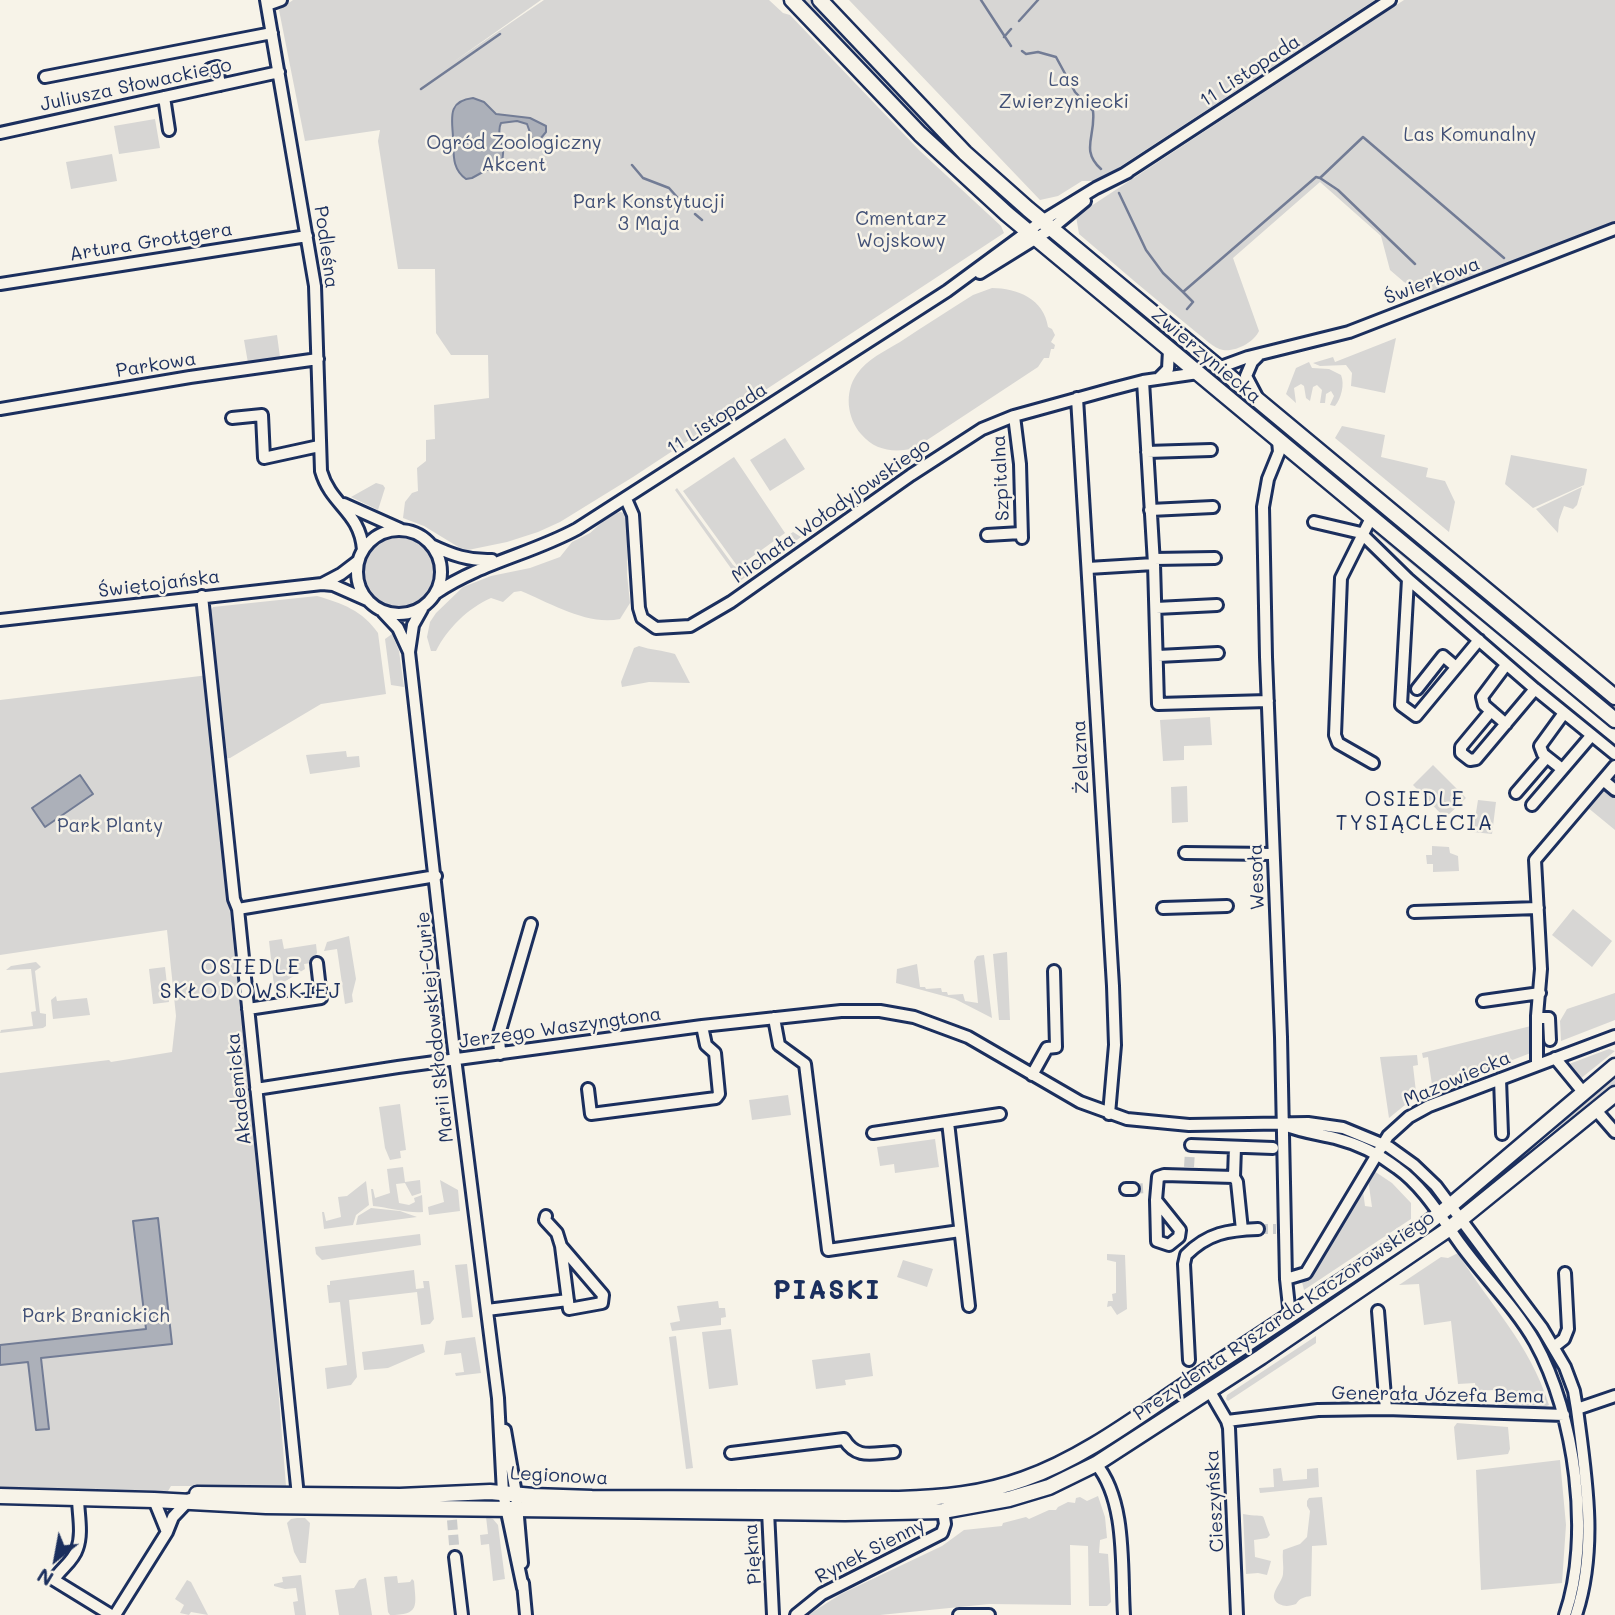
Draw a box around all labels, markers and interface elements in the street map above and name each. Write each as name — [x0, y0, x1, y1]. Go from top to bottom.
street label: 11 Listopada — [1195, 30, 1305, 112]
street label: Juliusza Słowackiego — [38, 54, 234, 116]
park label: Las Zwierzyniecki — [999, 69, 1129, 113]
park label: Las Komunalny — [1403, 124, 1537, 146]
park label: Ogród Zoologiczny Akcent — [426, 132, 602, 176]
park label: Park Konstytucji 3 Maja — [573, 191, 725, 235]
street label: Podleśna — [309, 204, 343, 290]
park label: Cmentarz Wojskowy — [855, 208, 947, 252]
street label: Artura Grottgera — [68, 218, 234, 266]
street label: Świerkowa — [1381, 252, 1483, 310]
street label: Zwierzyniecka — [1146, 303, 1266, 409]
street label: Parkowa — [114, 347, 198, 383]
street label: 11 Listopada — [662, 378, 772, 460]
street label: Michała Wołodyjowskiego — [727, 434, 935, 588]
street label: Szpitalna — [987, 434, 1015, 522]
street label: Świętojańska — [97, 565, 221, 603]
street label: Żelazna — [1068, 719, 1094, 795]
district label: OSIEDLE TYSIĄCLECIA — [1337, 787, 1493, 837]
park label: Park Planty — [57, 815, 163, 837]
street label: Wesoła — [1244, 843, 1270, 911]
street label: Marii Skłodowskiej-Curie — [412, 910, 458, 1144]
district label: OSIEDLE SKŁODOWSKIEJ — [161, 955, 341, 1005]
street label: Jerzego Waszyngtona — [457, 1003, 663, 1053]
street label: Akademicka — [222, 1032, 256, 1146]
street label: Mazowiecka — [1400, 1046, 1514, 1112]
street label: Prezydenta Ryszarda Kaczorowskiego — [1129, 1206, 1439, 1426]
district label: PIASKI — [774, 1275, 880, 1307]
park label: Park Branickich — [22, 1305, 170, 1327]
street label: Generała Józefa Bema — [1331, 1382, 1545, 1408]
street label: Cieszyńska — [1201, 1449, 1229, 1553]
street label: Legionowa — [509, 1462, 609, 1490]
street label: Rynek Sienny — [811, 1514, 929, 1588]
street label: Piękna — [739, 1522, 767, 1586]
north arrow — [21, 1524, 91, 1594]
text: N — [32, 1563, 58, 1592]

